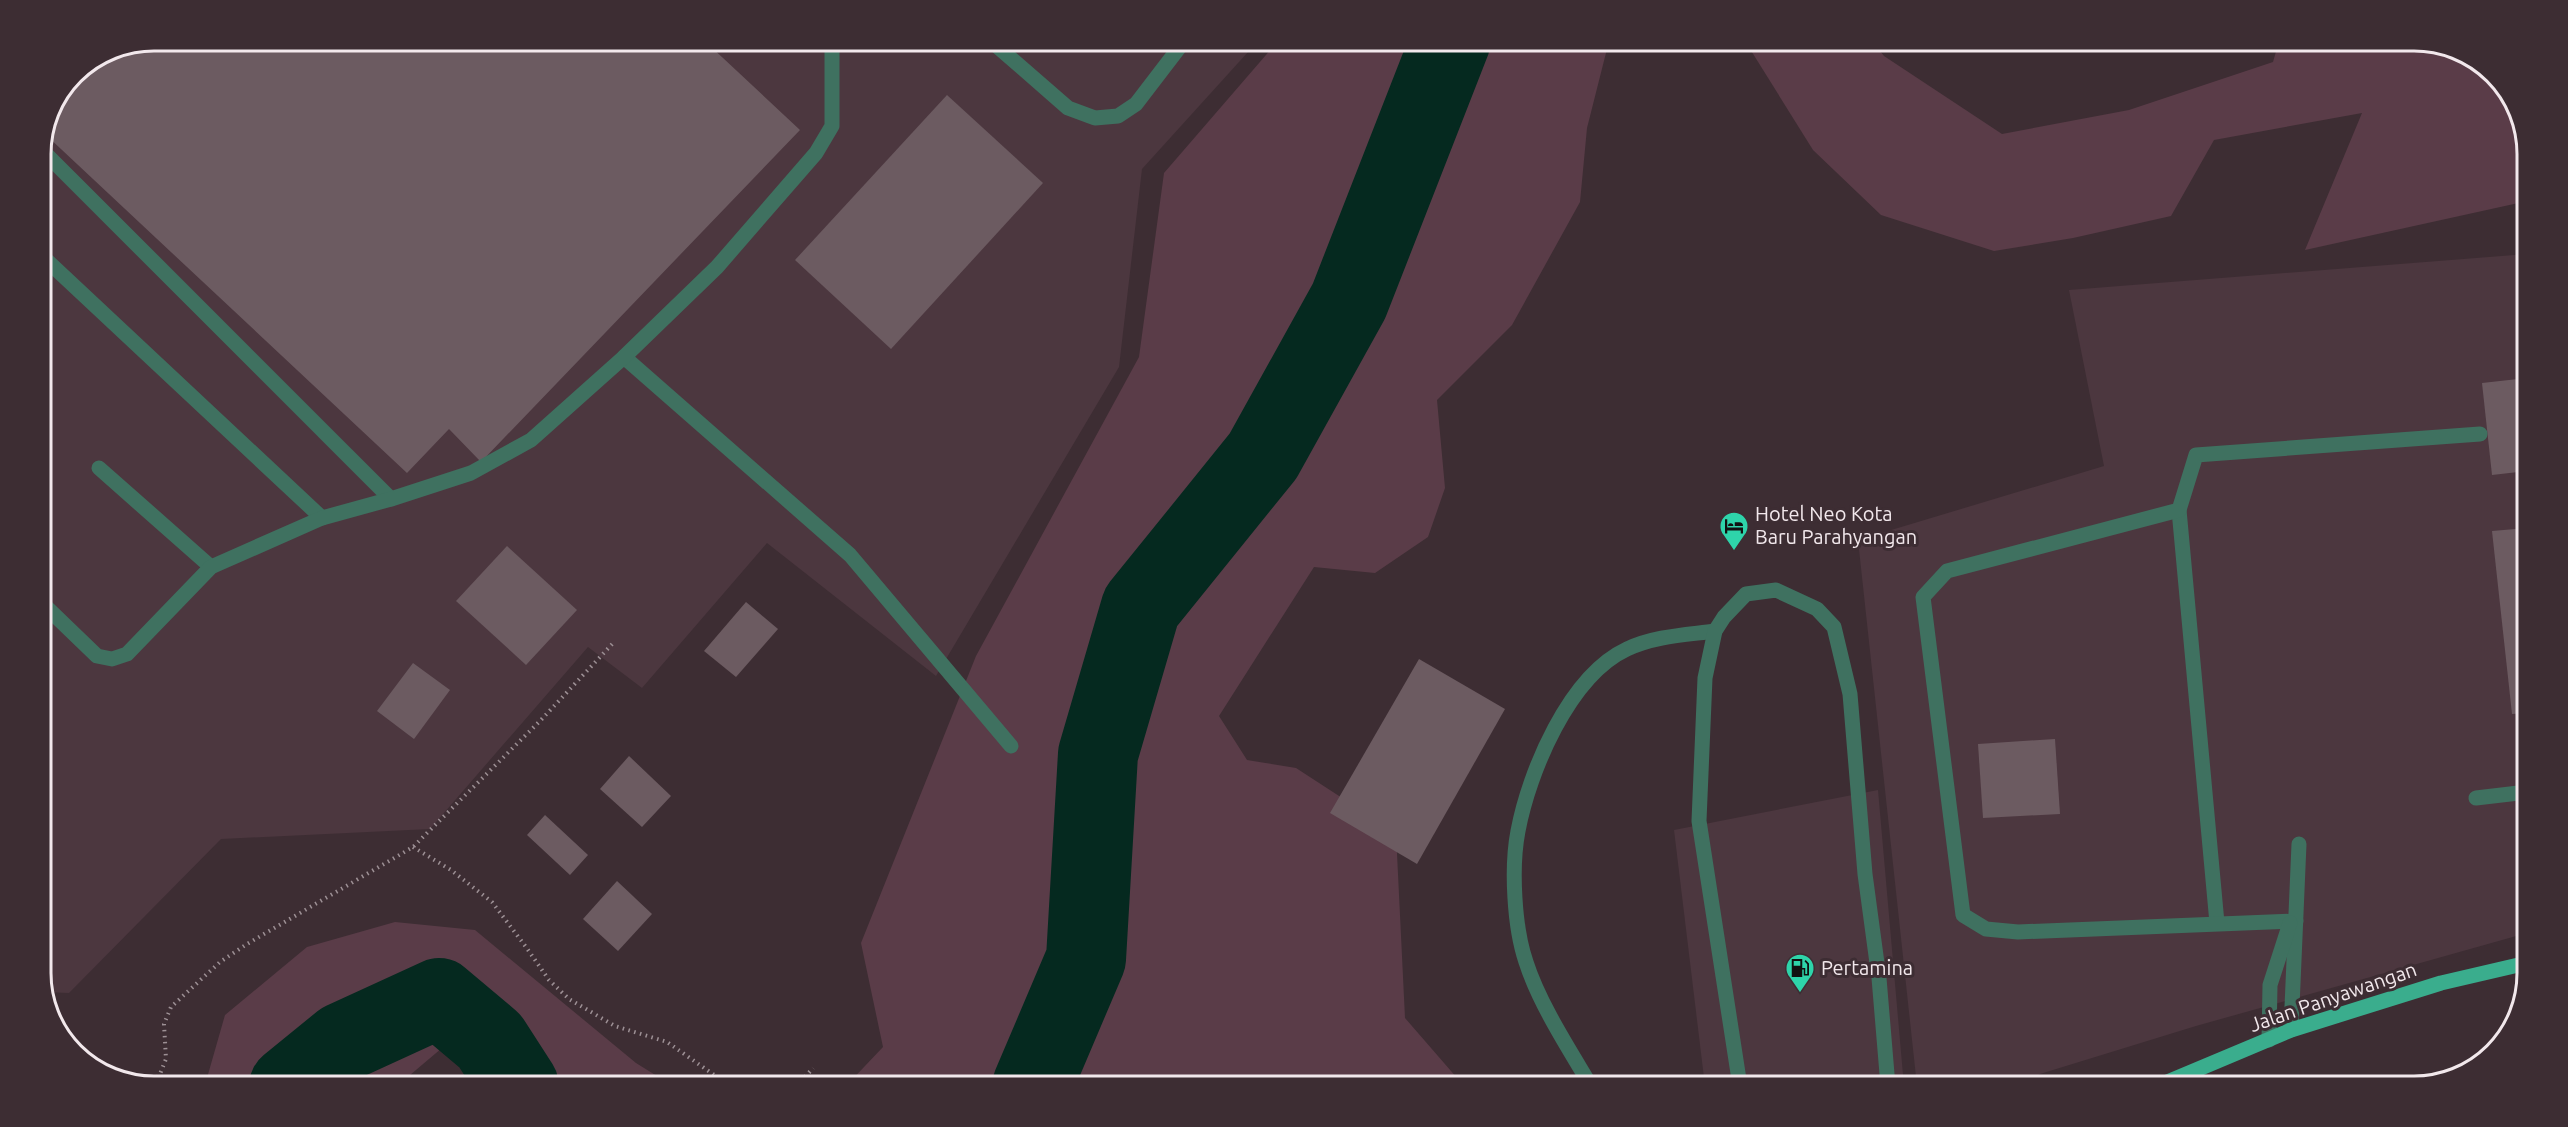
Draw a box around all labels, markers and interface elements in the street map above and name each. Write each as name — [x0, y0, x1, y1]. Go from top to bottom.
place label: Hotel Neo Kota Baru Parahyangan — [1755, 502, 1917, 548]
hotel icon: Hotel Neo Kota Baru Parahyangan — [1718, 510, 1750, 552]
fuel station icon: Pertamina — [1784, 952, 1816, 994]
place label: Pertamina — [1821, 956, 1913, 979]
street label: Jalan Panyawangan — [2246, 957, 2419, 1036]

